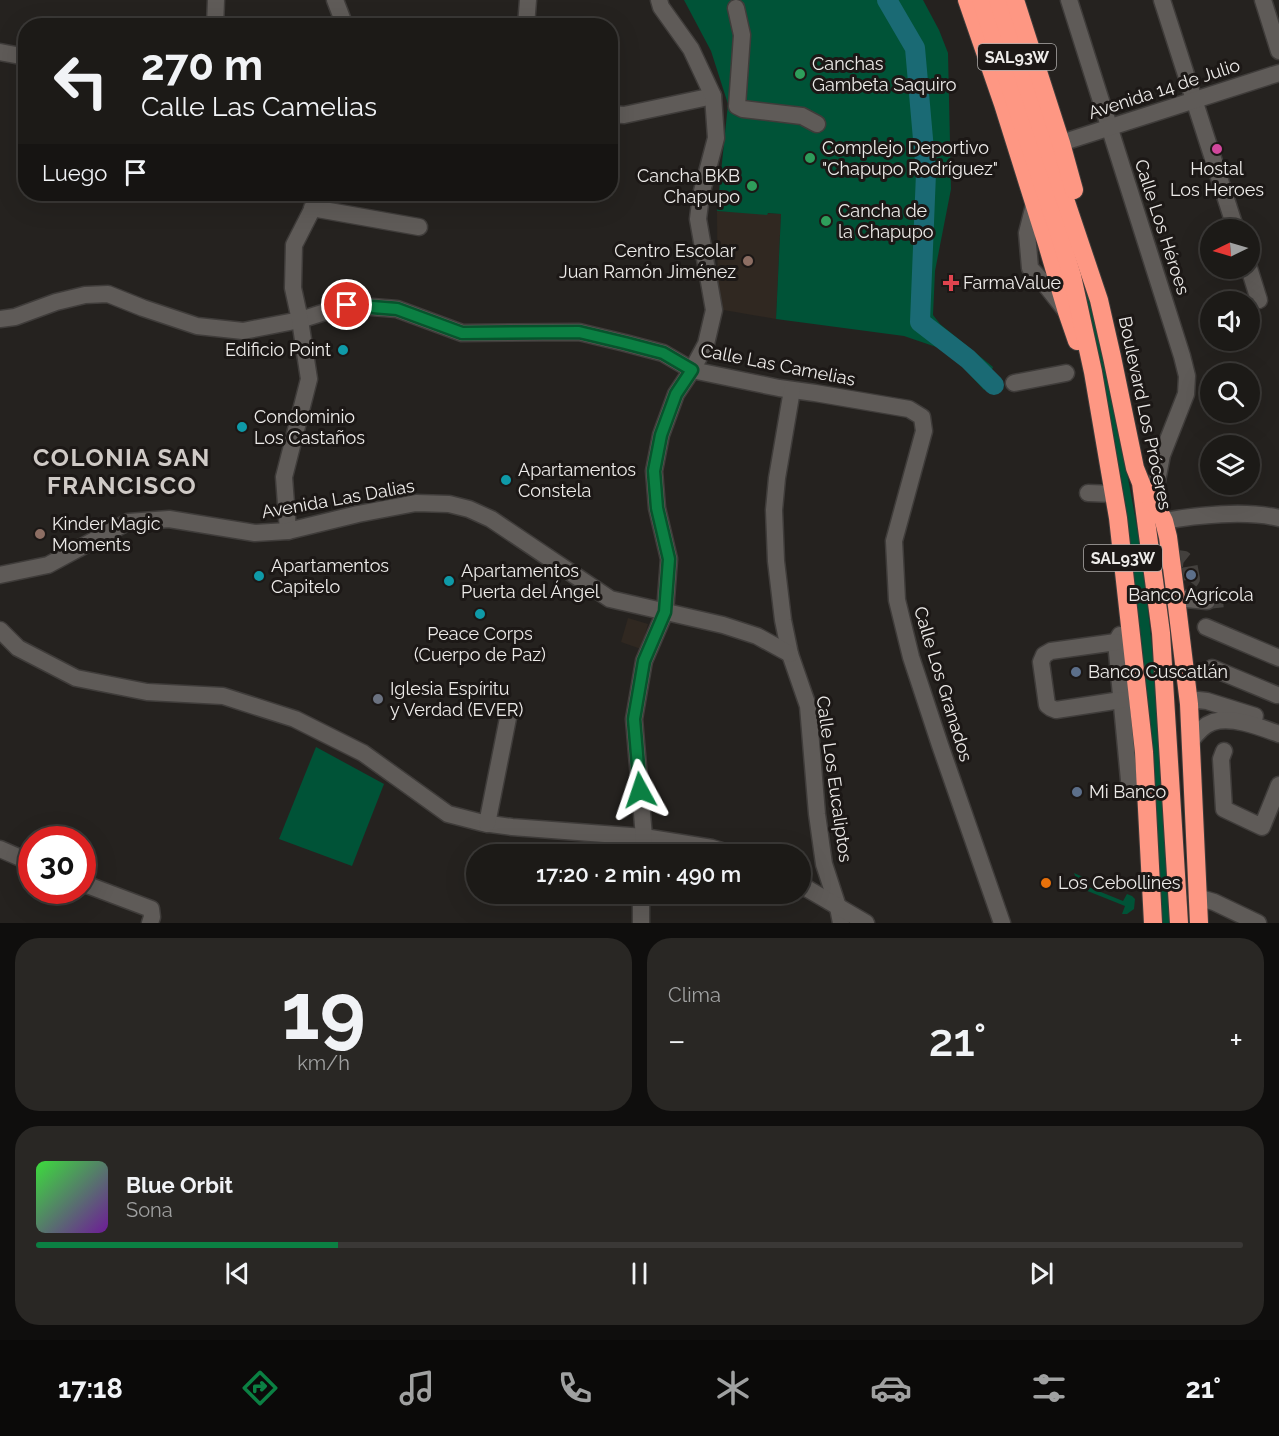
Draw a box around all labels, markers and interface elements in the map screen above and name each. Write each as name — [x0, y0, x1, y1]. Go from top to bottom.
text: 270 m — [141, 41, 263, 90]
icon: left — [42, 42, 120, 120]
road number: SAL93W — [978, 44, 1056, 70]
place label: Canchas Gambeta Saquiro — [812, 53, 957, 95]
street label: Avenida 14 de Julio — [1085, 54, 1243, 123]
marker: Canchas Gambeta Saquiro — [793, 67, 807, 81]
text: Calle Las Camelias — [141, 91, 377, 122]
place label: Complejo Deportivo "Chapupo Rodríguez" — [822, 137, 998, 179]
marker: Hostal Los Heroes — [1210, 142, 1224, 156]
marker: Complejo Deportivo "Chapupo Rodríguez" — [803, 151, 817, 165]
icon: arrive — [119, 156, 152, 189]
street label: Calle Los Héroes — [1131, 157, 1194, 297]
place label: Hostal Los Heroes — [1170, 158, 1264, 200]
text: Luego — [42, 160, 107, 186]
place label: Cancha BKB Chapupo — [637, 165, 740, 207]
marker: Cancha BKB Chapupo — [745, 179, 759, 193]
place label: Cancha de la Chapupo — [838, 200, 934, 242]
marker: Cancha de la Chapupo — [819, 214, 833, 228]
north arrow — [1200, 219, 1260, 279]
map controls — [1200, 219, 1260, 495]
place label: Centro Escolar Juan Ramón Jiménez — [559, 240, 737, 282]
marker: Centro Escolar Juan Ramón Jiménez — [741, 254, 755, 268]
place label: FarmaValue — [963, 272, 1062, 293]
marker: FarmaValue — [944, 276, 958, 290]
pin — [321, 279, 372, 330]
icon: arrive — [330, 288, 363, 321]
button: sound — [1200, 291, 1260, 351]
street label: Boulevard Los Próceres — [1115, 314, 1176, 512]
place label: Edificio Point — [225, 339, 331, 360]
street label: Calle Las Camelias — [699, 339, 858, 390]
marker: Edificio Point — [336, 343, 350, 357]
button: search — [1200, 363, 1260, 423]
place label: Condominio Los Castaños — [254, 406, 365, 448]
marker: Condominio Los Castaños — [235, 420, 249, 434]
button: layers — [1200, 435, 1260, 495]
district label: COLONIA SAN FRANCISCO — [33, 443, 211, 500]
place label: Apartamentos Constela — [518, 459, 636, 501]
marker: Apartamentos Constela — [499, 473, 513, 487]
street label: Avenida Las Dalias — [260, 475, 416, 522]
place label: Kinder Magic Moments — [52, 513, 161, 555]
marker: Kinder Magic Moments — [33, 527, 47, 541]
road number: SAL93W — [1084, 545, 1162, 571]
place label: Apartamentos Capitelo — [271, 555, 389, 597]
place label: Apartamentos Puerta del Ángel — [461, 560, 600, 602]
marker: Banco Agrícola — [1184, 568, 1198, 582]
marker: Apartamentos Capitelo — [252, 569, 266, 583]
marker: Apartamentos Puerta del Ángel — [442, 574, 456, 588]
place label: Banco Agrícola — [1128, 584, 1254, 605]
street label: Calle Los Granados — [910, 604, 977, 764]
marker: Peace Corps (Cuerpo de Paz) — [473, 607, 487, 621]
place label: Peace Corps (Cuerpo de Paz) — [414, 623, 546, 665]
place label: Banco Cuscatlán — [1088, 661, 1228, 682]
marker: Banco Cuscatlán — [1069, 665, 1083, 679]
place label: Iglesia Espíritu y Verdad (EVER) — [390, 678, 523, 720]
marker: Iglesia Espíritu y Verdad (EVER) — [371, 692, 385, 706]
street label: Calle Los Eucaliptos — [812, 694, 857, 864]
position arrow — [608, 758, 672, 822]
place label: Mi Banco — [1089, 781, 1166, 802]
marker: Mi Banco — [1070, 785, 1084, 799]
speed limit sign: 30 — [18, 826, 96, 904]
text: 17:20 · 2 min · 490 m — [536, 861, 741, 887]
place label: Los Cebollines — [1058, 872, 1181, 893]
marker: Los Cebollines — [1039, 876, 1053, 890]
text: 19 — [281, 966, 366, 1057]
text: Clima — [668, 983, 721, 1007]
text: 21° — [929, 1014, 986, 1067]
text: − — [668, 1021, 686, 1060]
text: + — [1229, 1021, 1243, 1060]
text: km/h — [297, 1051, 350, 1075]
text: Blue Orbit — [126, 1172, 233, 1198]
text: Sona — [126, 1198, 173, 1222]
icon: previous — [221, 1257, 254, 1290]
icon: pause — [623, 1257, 656, 1290]
icon: next — [1025, 1257, 1058, 1290]
icon: directions — [239, 1367, 281, 1409]
icon: music — [396, 1367, 438, 1409]
icon: phone — [554, 1367, 596, 1409]
icon: climate — [712, 1367, 754, 1409]
icon: car — [870, 1367, 912, 1409]
icon: filters — [1028, 1367, 1070, 1409]
text: 17:18 — [58, 1373, 123, 1404]
text: 21° — [1185, 1373, 1221, 1404]

